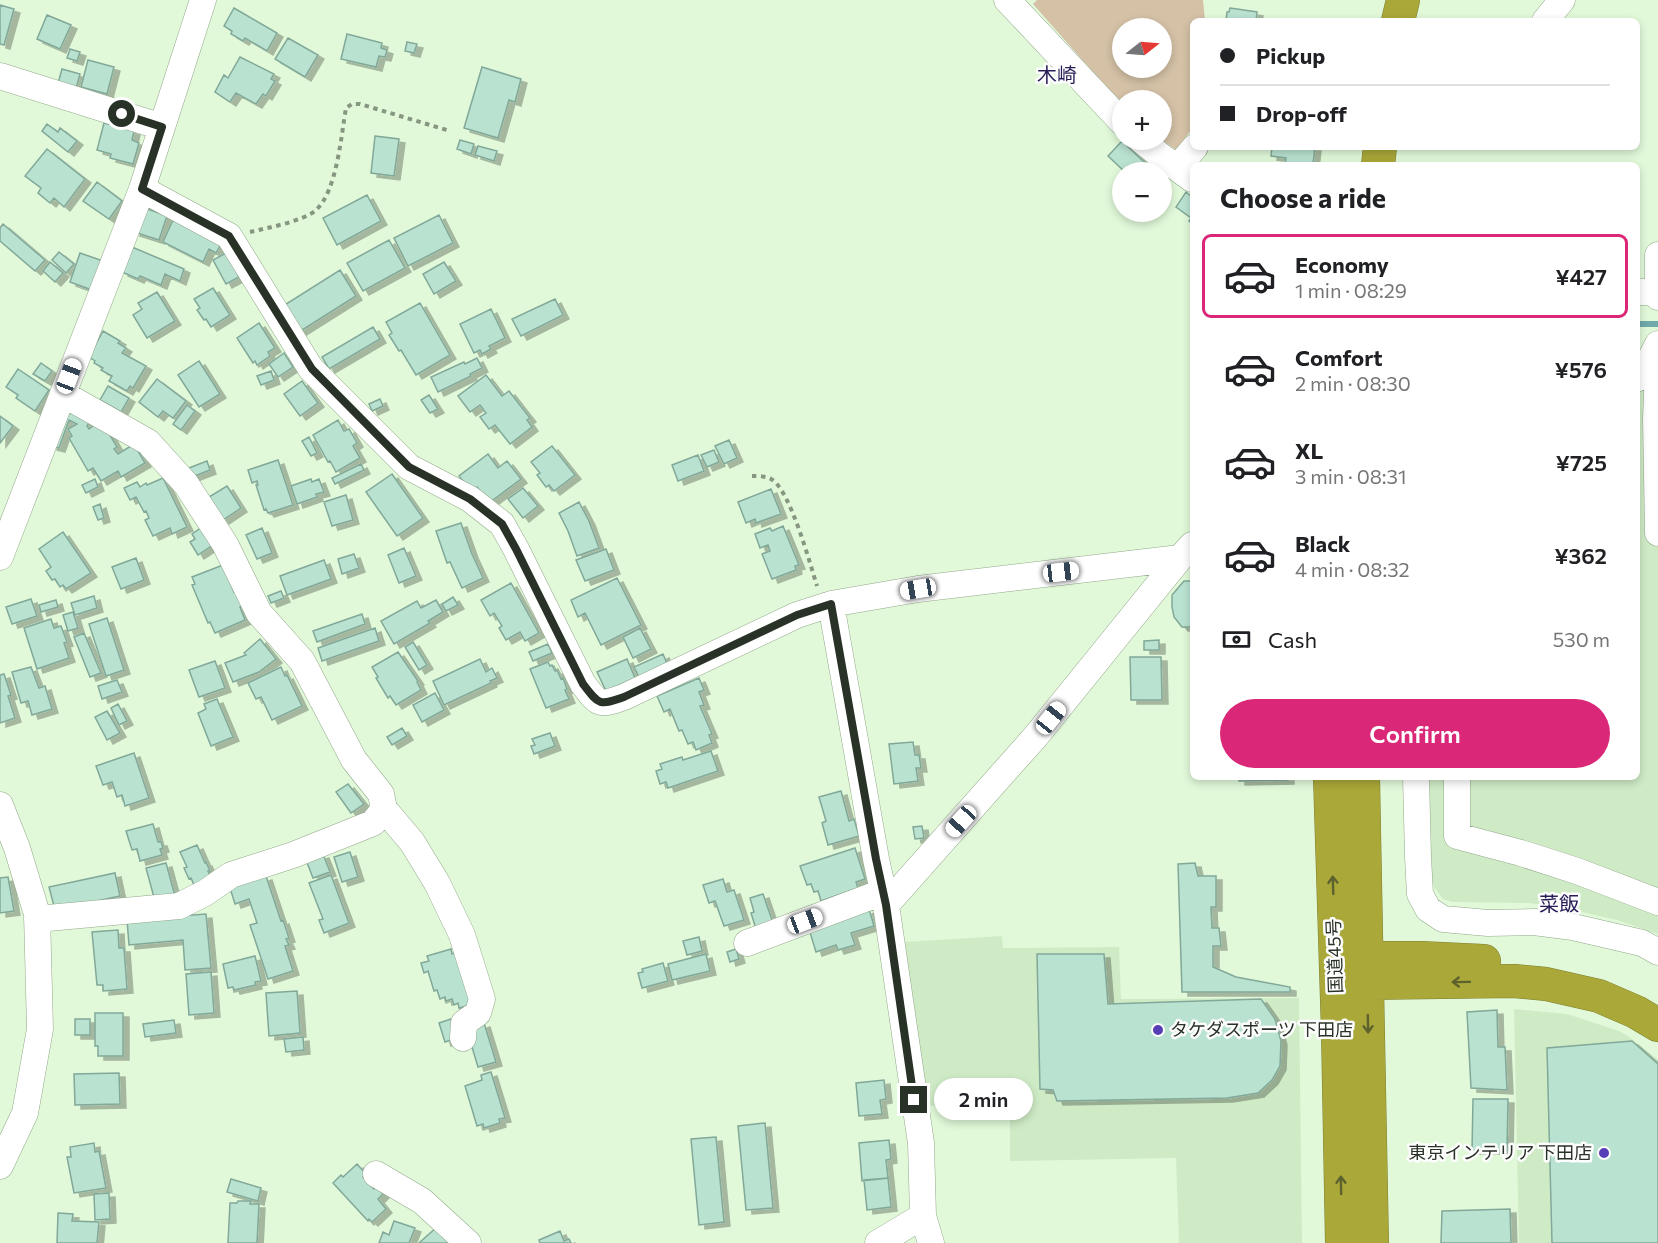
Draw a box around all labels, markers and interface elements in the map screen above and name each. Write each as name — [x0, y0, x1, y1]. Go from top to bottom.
north arrow — [1112, 18, 1172, 78]
map controls — [1112, 18, 1172, 222]
text: Pickup — [1256, 42, 1325, 69]
district label: 木崎 — [1037, 62, 1077, 86]
button: + — [1112, 90, 1172, 150]
route start — [108, 100, 135, 127]
text: Drop-off — [1256, 100, 1347, 127]
button: − — [1112, 162, 1172, 222]
text: Choose a ride — [1220, 181, 1386, 214]
icon: car — [1223, 249, 1277, 303]
text: Economy — [1295, 251, 1389, 278]
text: ¥427 — [1555, 263, 1607, 290]
text: 1 min · 08:29 — [1295, 278, 1407, 302]
icon: car — [1223, 342, 1277, 396]
text: Comfort — [1295, 344, 1383, 371]
car — [54, 356, 84, 396]
text: ¥576 — [1555, 356, 1607, 383]
text: 2 min · 08:30 — [1295, 371, 1411, 395]
icon: car — [1223, 435, 1277, 489]
text: XL — [1295, 437, 1323, 464]
text: ¥725 — [1556, 449, 1607, 476]
text: 3 min · 08:31 — [1295, 464, 1407, 488]
icon: car — [1223, 528, 1277, 582]
text: Black — [1295, 530, 1350, 557]
text: ¥362 — [1554, 542, 1607, 569]
text: 4 min · 08:32 — [1295, 557, 1410, 581]
car — [1042, 561, 1080, 583]
car — [899, 577, 937, 601]
icon: cash — [1220, 623, 1253, 656]
text: Cash — [1268, 626, 1317, 653]
text: 530 m — [1553, 627, 1610, 651]
car — [1033, 698, 1069, 738]
button: Confirm — [1220, 699, 1610, 768]
car — [942, 802, 980, 840]
one-way arrow — [1328, 875, 1339, 895]
district label: 菜飯 — [1539, 891, 1579, 915]
car — [785, 906, 825, 936]
street label: 国道45号 — [1322, 918, 1346, 994]
one-way arrow — [1451, 976, 1471, 988]
one-way arrow — [1362, 1014, 1373, 1034]
place label: タケダスポーツ 下田店 — [1170, 1018, 1353, 1040]
marker: タケダスポーツ 下田店 — [1151, 1023, 1165, 1037]
callout: 2 min — [935, 1079, 1034, 1121]
route end — [900, 1086, 927, 1113]
text: 2 min — [959, 1087, 1008, 1111]
place label: 東京インテリア 下田店 — [1409, 1141, 1592, 1163]
marker: 東京インテリア 下田店 — [1597, 1146, 1611, 1160]
one-way arrow — [1335, 1175, 1347, 1195]

